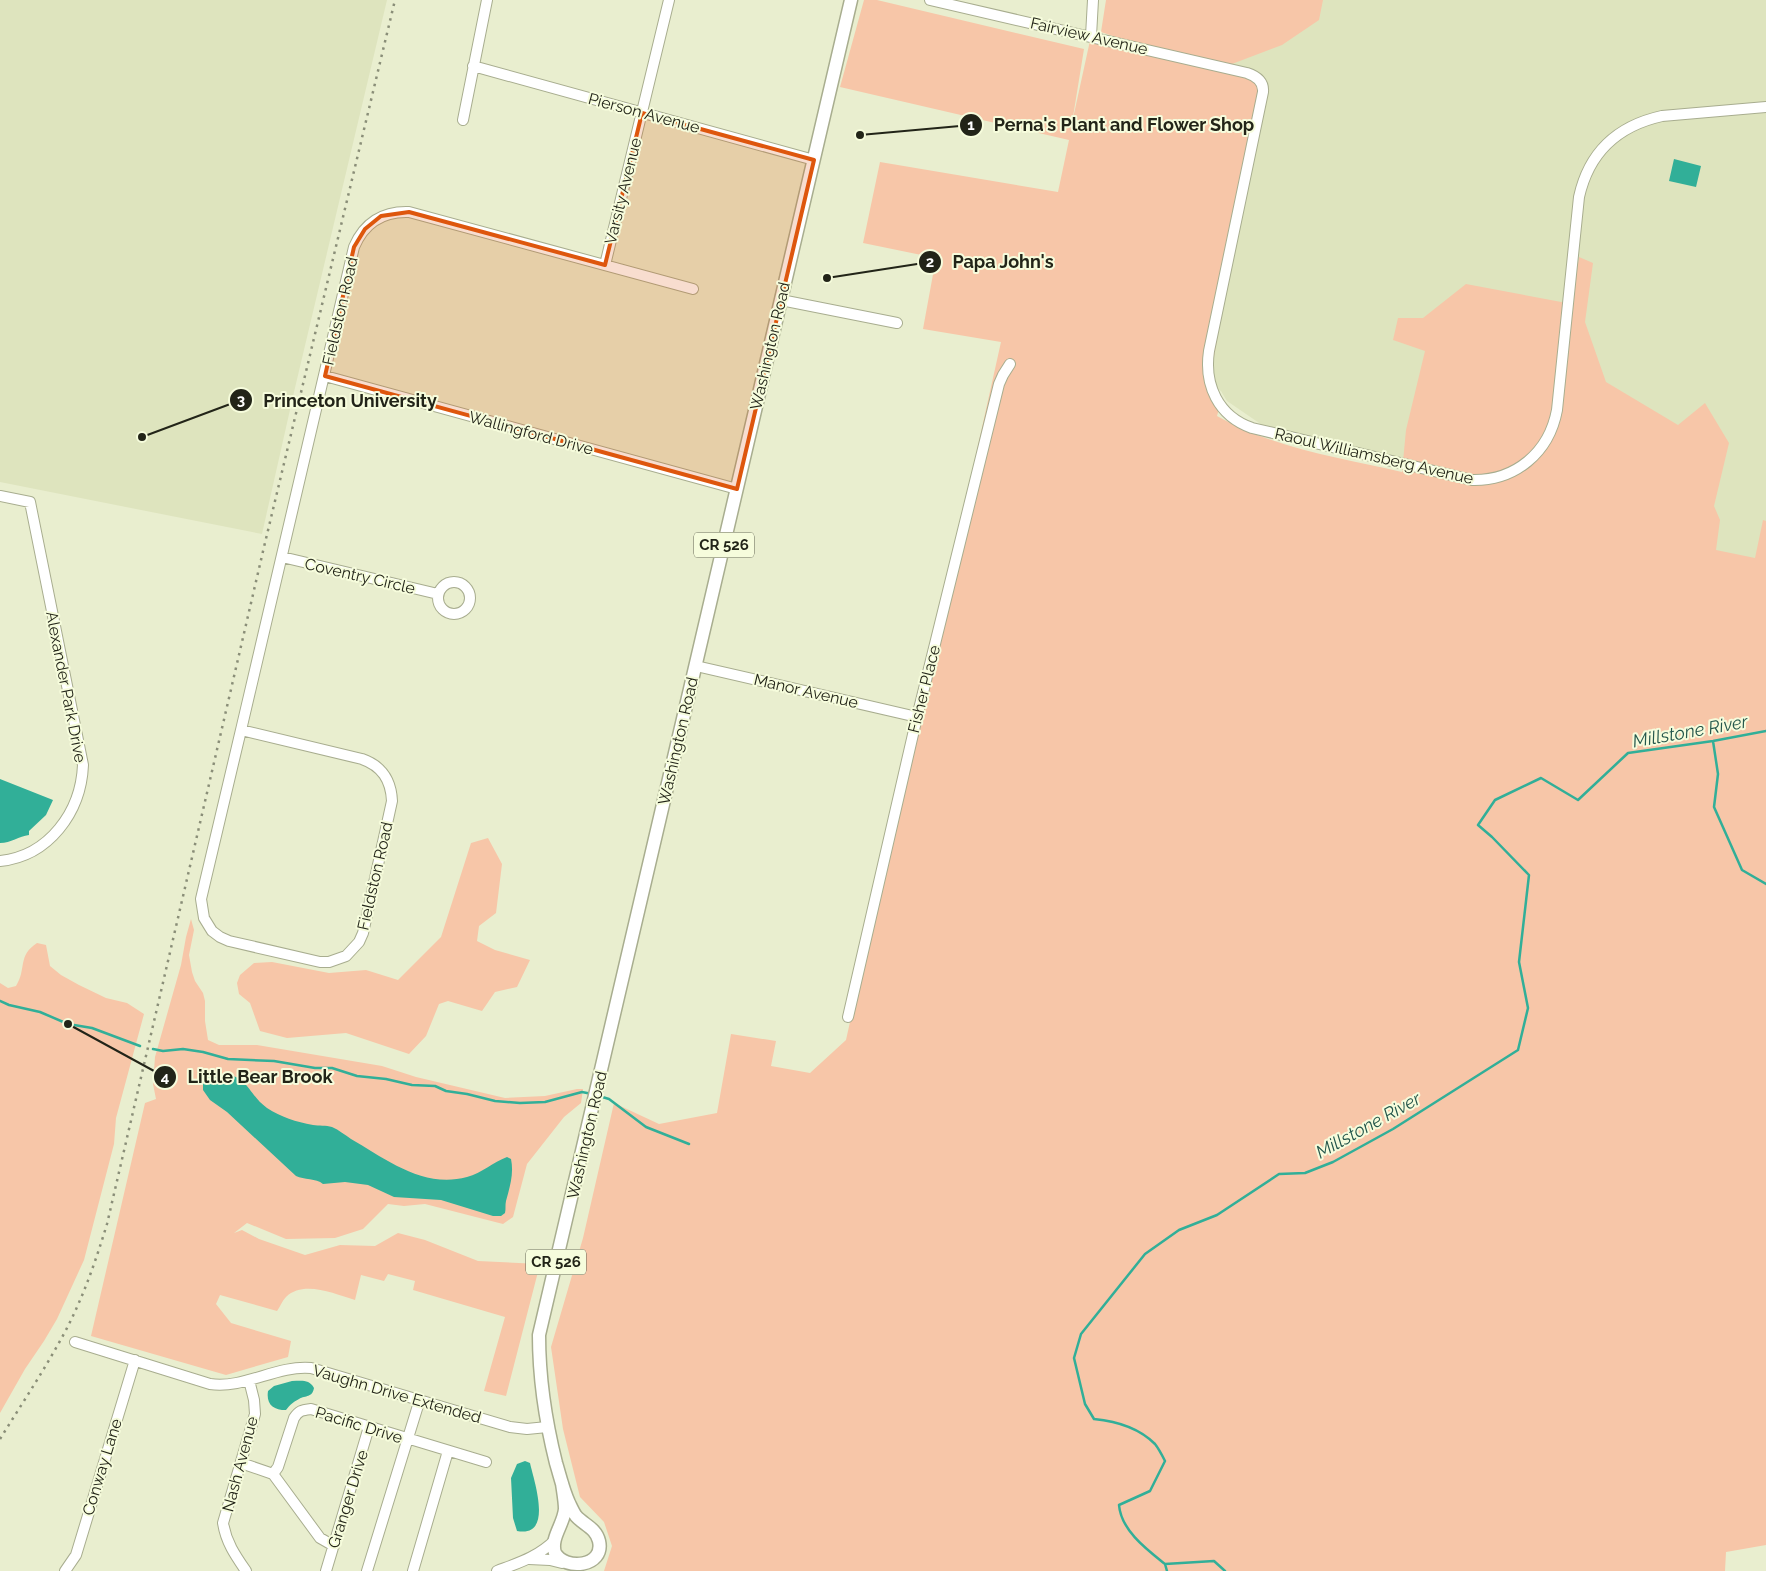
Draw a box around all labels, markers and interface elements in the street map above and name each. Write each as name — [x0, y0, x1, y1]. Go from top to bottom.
street label: Fairview Avenue — [1029, 13, 1149, 59]
street label: Pierson Avenue — [586, 89, 702, 137]
callout: Perna's Plant and Flower Shop — [958, 108, 1264, 141]
text: Perna's Plant and Flower Shop — [994, 114, 1254, 135]
text: 1 — [967, 116, 975, 134]
street label: Varsity Avenue — [601, 136, 645, 246]
callout: Papa John's — [917, 245, 1064, 278]
text: Papa John's — [952, 251, 1054, 272]
text: 2 — [926, 253, 934, 271]
street label: Fieldston Road — [318, 255, 362, 367]
street label: Washington Road — [746, 280, 794, 412]
callout: Princeton University — [229, 384, 447, 417]
text: Princeton University — [263, 390, 437, 411]
text: 3 — [237, 391, 245, 409]
street label: Wallingford Drive — [467, 407, 595, 459]
street label: Raoul Williamsberg Avenue — [1273, 424, 1475, 488]
road number: CR 526 — [694, 532, 754, 558]
street label: Coventry Circle — [303, 554, 417, 598]
street label: Alexander Park Drive — [42, 610, 90, 764]
street label: Fisher Place — [904, 643, 944, 735]
street label: Manor Avenue — [752, 670, 860, 712]
street label: Washington Road — [654, 675, 702, 807]
water label: Millstone River — [1631, 710, 1750, 751]
street label: Fieldston Road — [353, 820, 397, 932]
callout: Little Bear Brook — [152, 1060, 343, 1093]
text: Little Bear Brook — [188, 1066, 333, 1087]
text: 4 — [161, 1068, 170, 1086]
street label: Washington Road — [563, 1069, 611, 1201]
water label: Millstone River — [1312, 1087, 1425, 1162]
road number: CR 526 — [526, 1250, 586, 1274]
street label: Vaughn Drive Extended — [311, 1361, 483, 1427]
street label: Pacific Drive — [313, 1403, 405, 1447]
street label: Nash Avenue — [218, 1414, 262, 1514]
street label: Conway Lane — [78, 1416, 126, 1518]
street label: Granger Drive — [324, 1448, 372, 1550]

